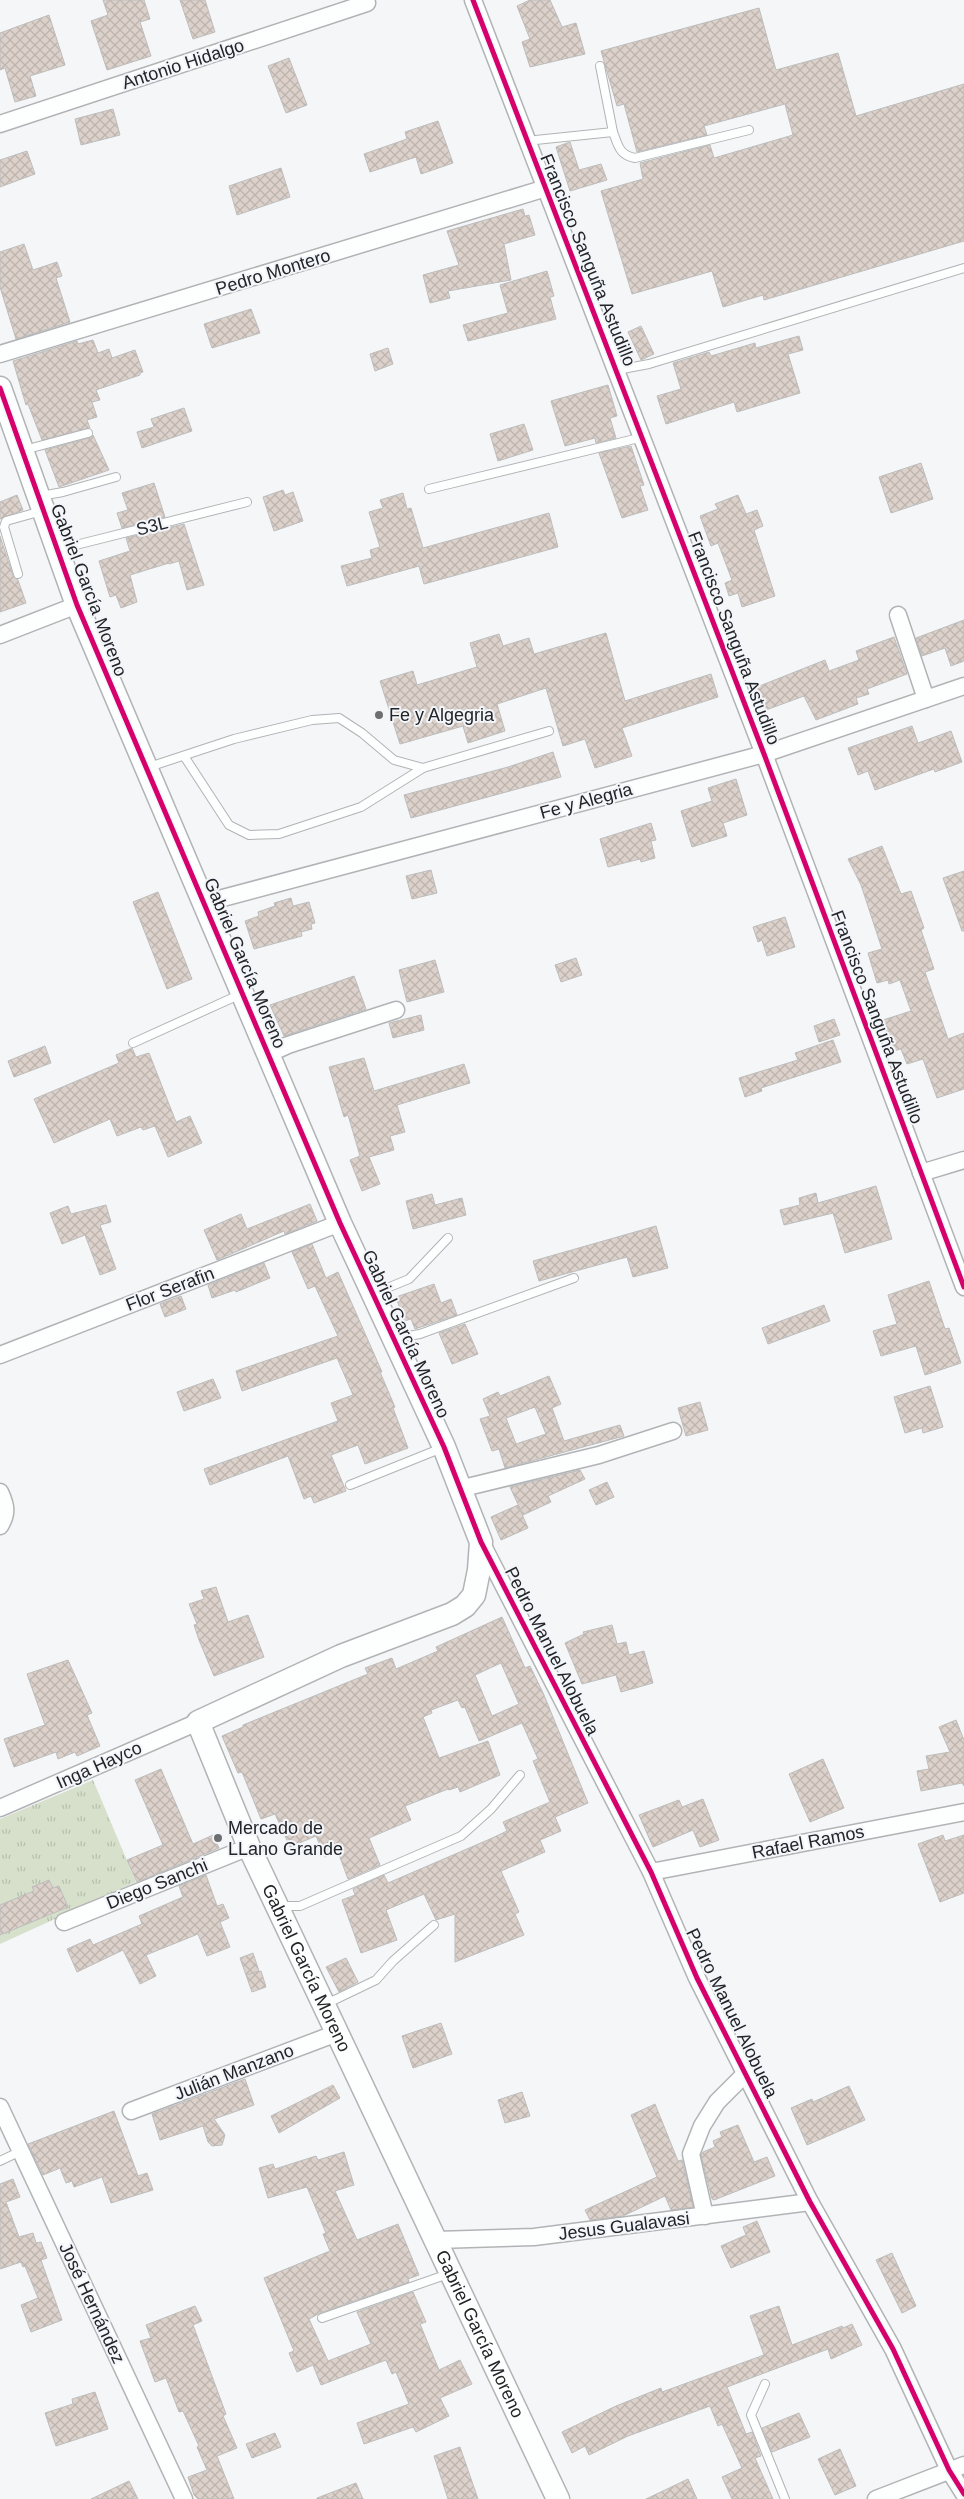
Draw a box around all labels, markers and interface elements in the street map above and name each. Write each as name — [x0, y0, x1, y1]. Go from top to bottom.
street label: Antonio Hidalgo — [119, 35, 247, 93]
street label: Francisco Sanguña Astudillo — [536, 151, 640, 369]
street label: Pedro Montero — [213, 245, 333, 299]
street label: Gabriel García Moreno — [47, 501, 131, 679]
street label: S3L — [134, 512, 170, 540]
street label: Francisco Sanguña Astudillo — [684, 528, 784, 748]
place label: Fe y Algegria — [389, 705, 495, 725]
marker: Fe y Algegria — [373, 709, 385, 721]
street label: Fe y Alegria — [538, 779, 635, 823]
street label: Gabriel García Moreno — [200, 875, 290, 1051]
street label: Francisco Sanguña Astudillo — [827, 907, 927, 1127]
street label: Gabriel García Moreno — [358, 1247, 454, 1421]
street label: Flor Serafin — [123, 1263, 217, 1315]
street label: Pedro Manuel Alobuela — [501, 1564, 604, 1739]
street label: Inga Hayco — [53, 1737, 145, 1793]
place label: Mercado de LLano Grande — [228, 1818, 343, 1859]
street label: Rafael Ramos — [750, 1821, 866, 1863]
marker: Mercado de LLano Grande — [212, 1832, 224, 1844]
street label: Diego Sanchi — [104, 1855, 210, 1913]
street label: Gabriel García Moreno — [258, 1881, 355, 2055]
street label: Pedro Manuel Alobuela — [682, 1925, 782, 2102]
street label: Julián Manzano — [172, 2040, 296, 2104]
street label: Jesus Gualavasi — [557, 2208, 691, 2244]
street label: José Hernández — [55, 2239, 129, 2367]
street label: Gabriel García Moreno — [432, 2247, 528, 2421]

